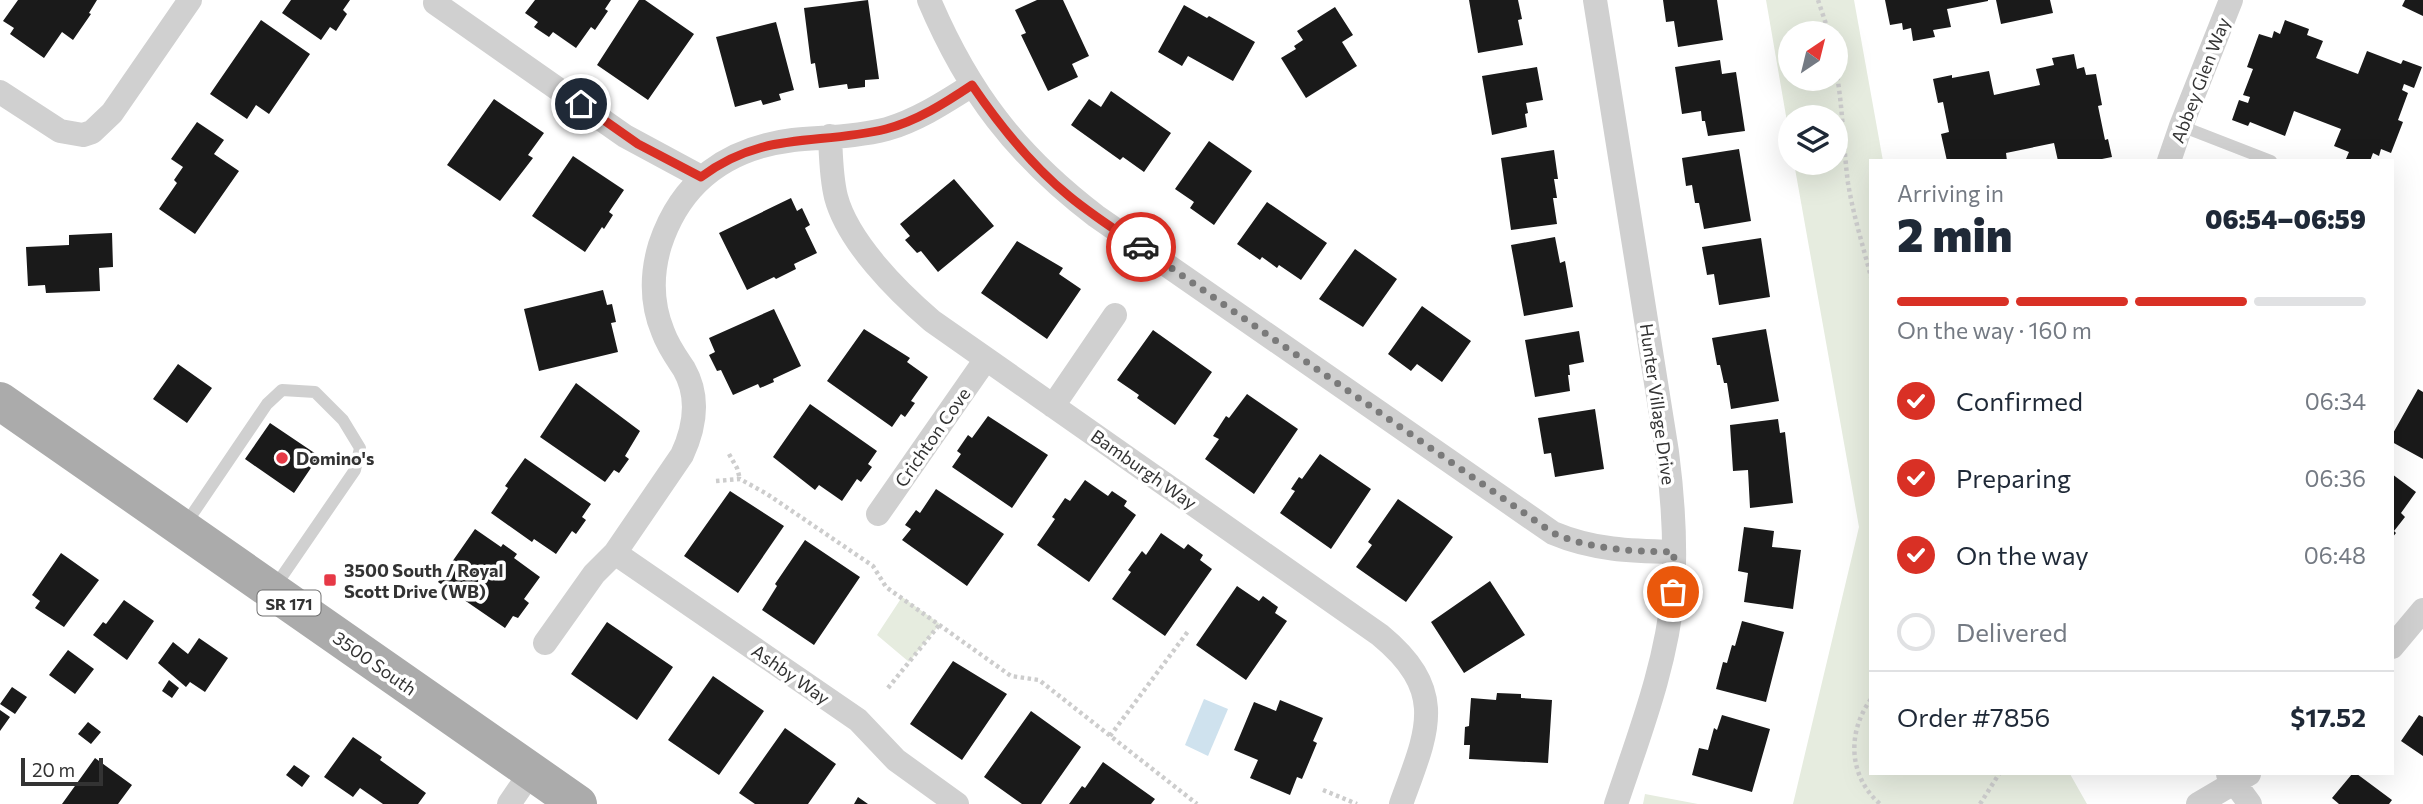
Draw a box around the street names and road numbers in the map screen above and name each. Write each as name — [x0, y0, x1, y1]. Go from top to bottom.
street label: Abbey Glen Way — [2166, 14, 2234, 146]
street label: Hunter Village Drive — [1636, 322, 1680, 486]
street label: Crichton Cove — [890, 383, 974, 491]
street label: Bamburgh Way — [1087, 424, 1201, 514]
road number: SR 171 — [258, 590, 320, 616]
street label: 3500 South — [329, 626, 421, 700]
street label: Ashby Way — [748, 639, 834, 709]

